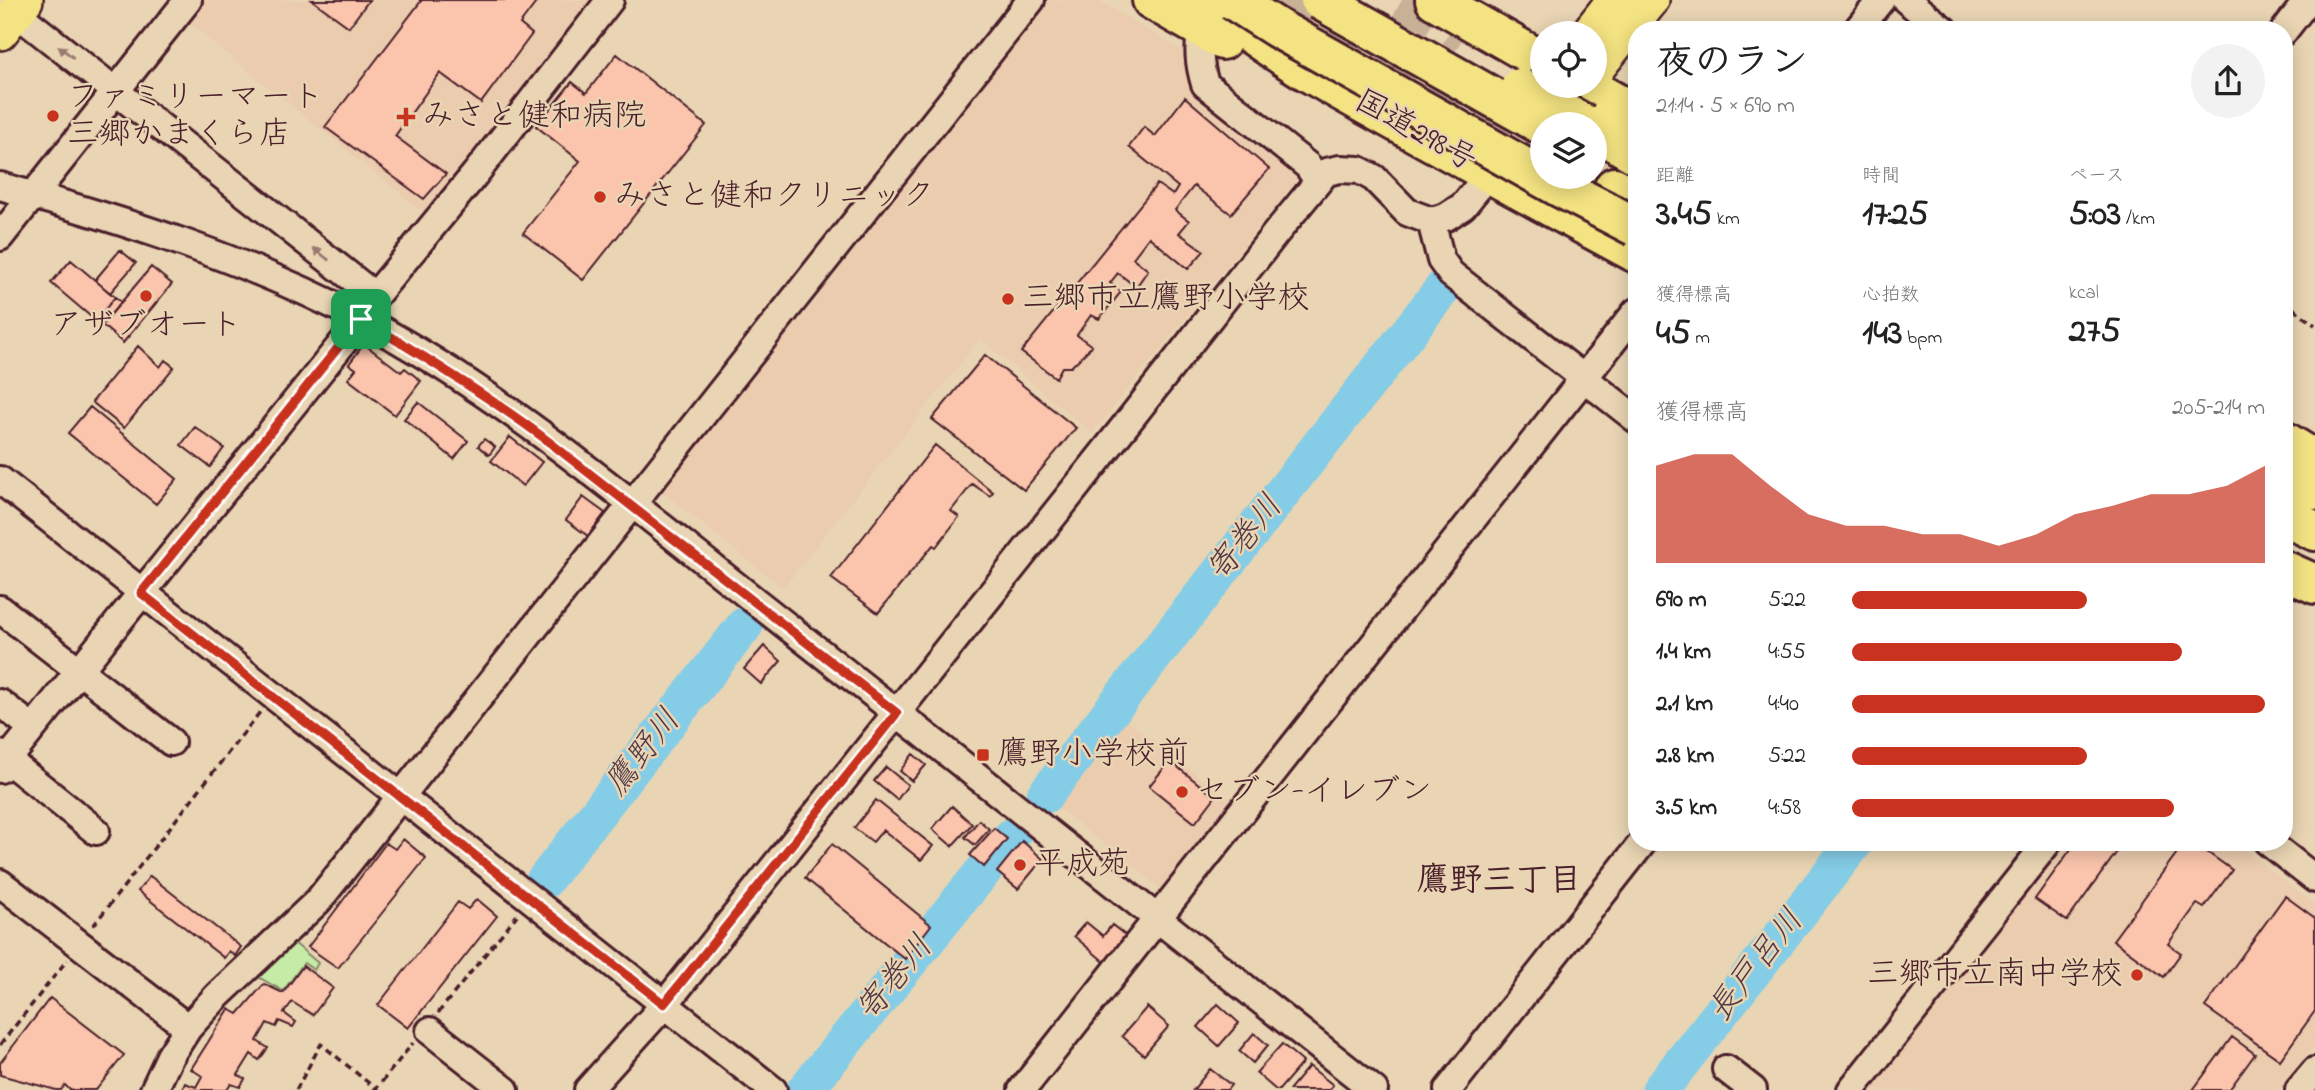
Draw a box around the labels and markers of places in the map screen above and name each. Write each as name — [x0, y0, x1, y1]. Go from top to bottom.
place label: ファミリーマート 三郷かまくら店 — [67, 75, 324, 159]
place label: みさと健和病院 — [422, 94, 646, 141]
marker: みさと健和病院 — [396, 107, 416, 127]
marker: ファミリーマート 三郷かまくら店 — [45, 108, 61, 124]
place label: みさと健和クリニック — [614, 174, 934, 221]
marker: みさと健和クリニック — [592, 189, 608, 205]
place label: 三郷市立鷹野小学校 — [1022, 276, 1310, 323]
marker: アザブオート — [138, 288, 154, 304]
pin — [331, 289, 391, 349]
marker: 三郷市立鷹野小学校 — [1000, 291, 1016, 307]
place label: アザブオート — [50, 303, 242, 350]
place label: 鷹野小学校前 — [997, 732, 1189, 779]
marker: 鷹野小学校前 — [975, 747, 991, 763]
place label: セブン-イレブン — [1196, 769, 1432, 816]
marker: セブン-イレブン — [1174, 784, 1190, 800]
place label: 平成苑 — [1034, 842, 1130, 889]
marker: 平成苑 — [1012, 857, 1028, 873]
place label: 三郷市立南中学校 — [1867, 952, 2123, 999]
marker: 三郷市立南中学校 — [2129, 967, 2145, 983]

